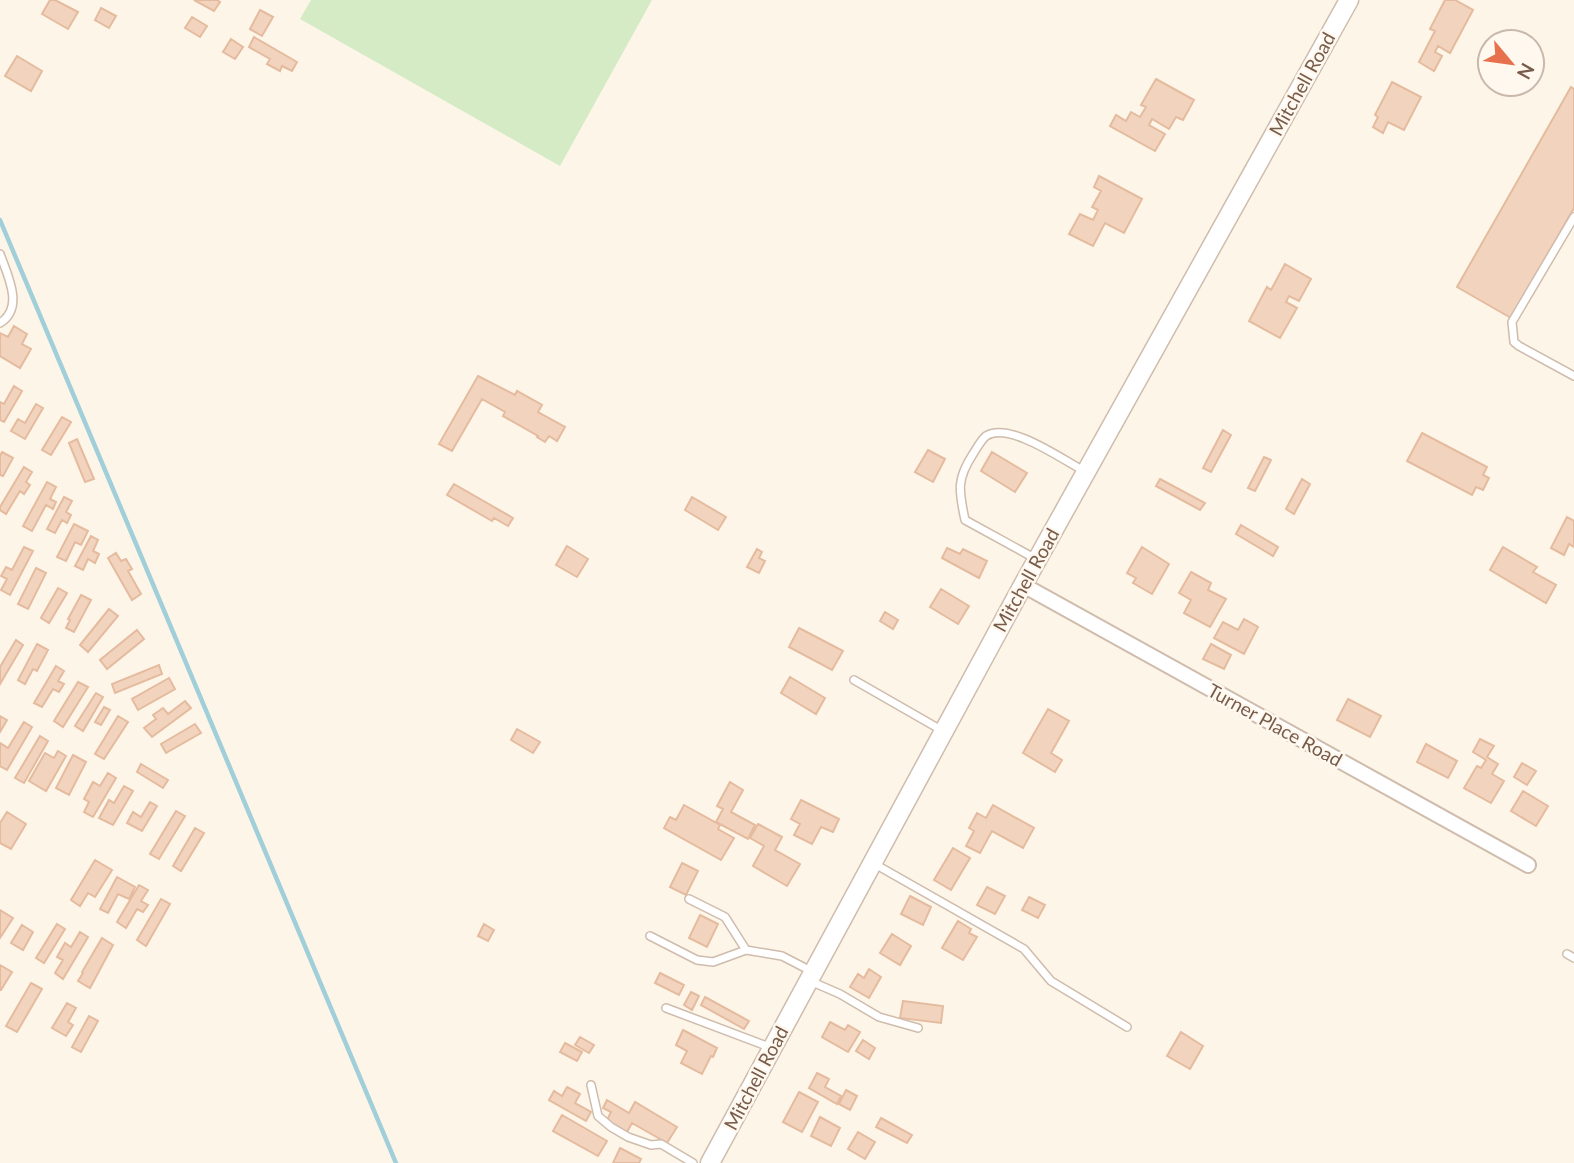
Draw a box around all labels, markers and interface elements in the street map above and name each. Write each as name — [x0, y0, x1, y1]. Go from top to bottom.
street label: Mitchell Road — [1264, 28, 1339, 139]
north arrow — [1476, 28, 1546, 98]
text: N — [1513, 60, 1540, 83]
street label: Mitchell Road — [988, 524, 1063, 635]
street label: Turner Place Road — [1204, 678, 1346, 771]
street label: Mitchell Road — [719, 1022, 793, 1134]

